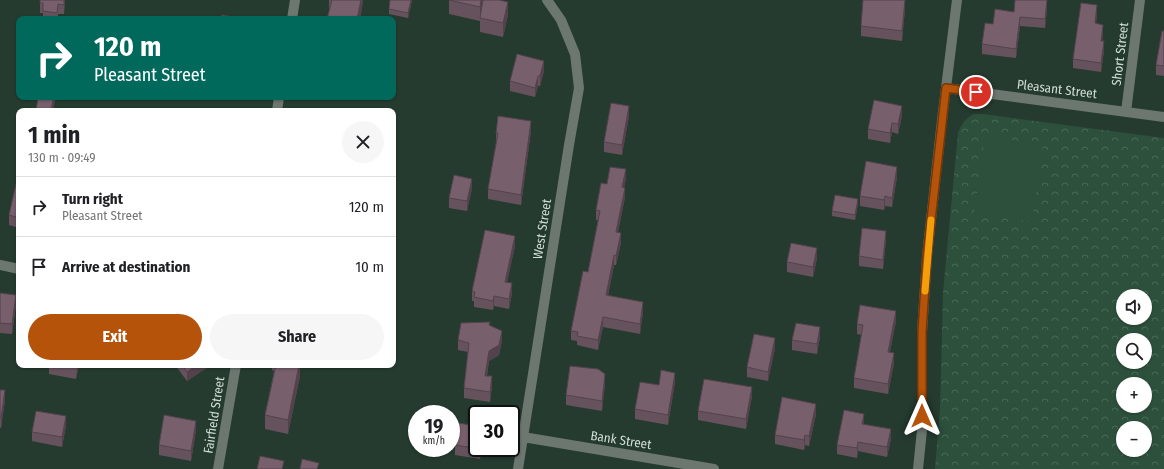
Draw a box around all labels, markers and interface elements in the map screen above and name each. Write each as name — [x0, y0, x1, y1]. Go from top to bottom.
street label: Short Street — [1109, 21, 1131, 87]
text: 120 m — [94, 30, 161, 63]
icon: right — [28, 32, 80, 84]
text: Pleasant Street — [94, 64, 206, 86]
pin — [959, 75, 993, 109]
street label: Pleasant Street — [1016, 77, 1099, 101]
icon: arrive — [965, 81, 987, 103]
text: 1 min — [28, 121, 80, 149]
button: close — [342, 121, 384, 163]
text: 130 m · 09:49 — [28, 150, 96, 165]
text: Turn right — [62, 190, 123, 208]
icon: right — [28, 196, 50, 218]
street label: West Street — [530, 197, 554, 260]
text: 120 m — [349, 198, 384, 216]
text: Pleasant Street — [62, 208, 143, 223]
icon: arrive — [28, 256, 50, 278]
text: Arrive at destination — [62, 258, 190, 276]
text: 10 m — [355, 258, 384, 276]
map controls — [1116, 289, 1152, 457]
button: sound — [1116, 289, 1152, 325]
button: Exit — [28, 314, 202, 360]
button: Share — [210, 314, 384, 360]
button: search — [1116, 333, 1152, 369]
street label: Fairfield Street — [201, 375, 228, 455]
button: + — [1116, 377, 1152, 413]
position arrow — [901, 395, 943, 437]
speed limit sign: 30 — [468, 405, 520, 457]
text: 19 — [425, 414, 443, 438]
button: − — [1116, 421, 1152, 457]
street label: Bank Street — [589, 428, 653, 452]
text: km/h — [423, 435, 445, 447]

